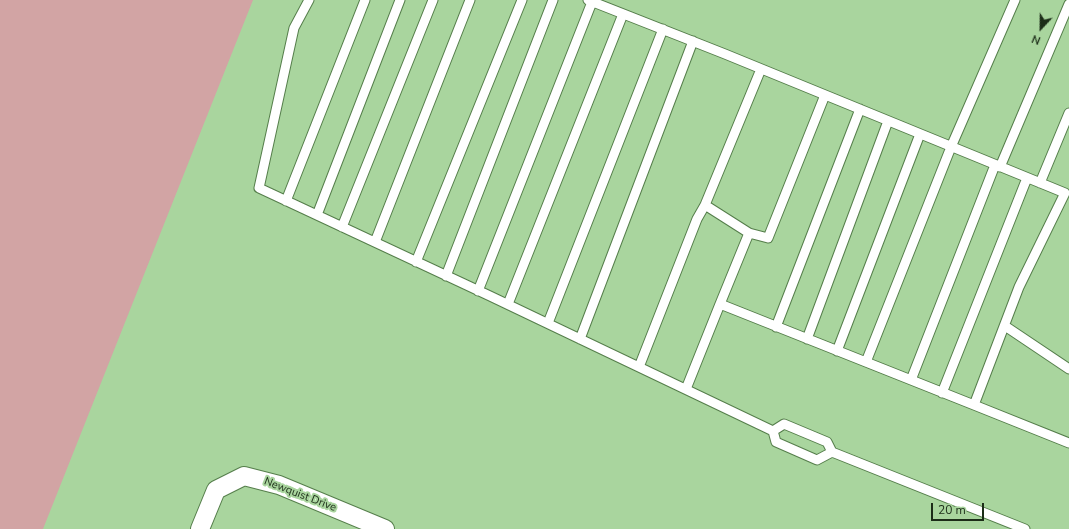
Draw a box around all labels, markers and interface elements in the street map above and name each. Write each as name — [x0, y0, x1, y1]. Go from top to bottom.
north arrow — [1021, 8, 1061, 48]
text: N — [1030, 31, 1043, 48]
street label: Newquist Drive — [262, 475, 338, 515]
scale bar — [933, 495, 986, 521]
text: 20 m — [938, 502, 966, 518]

